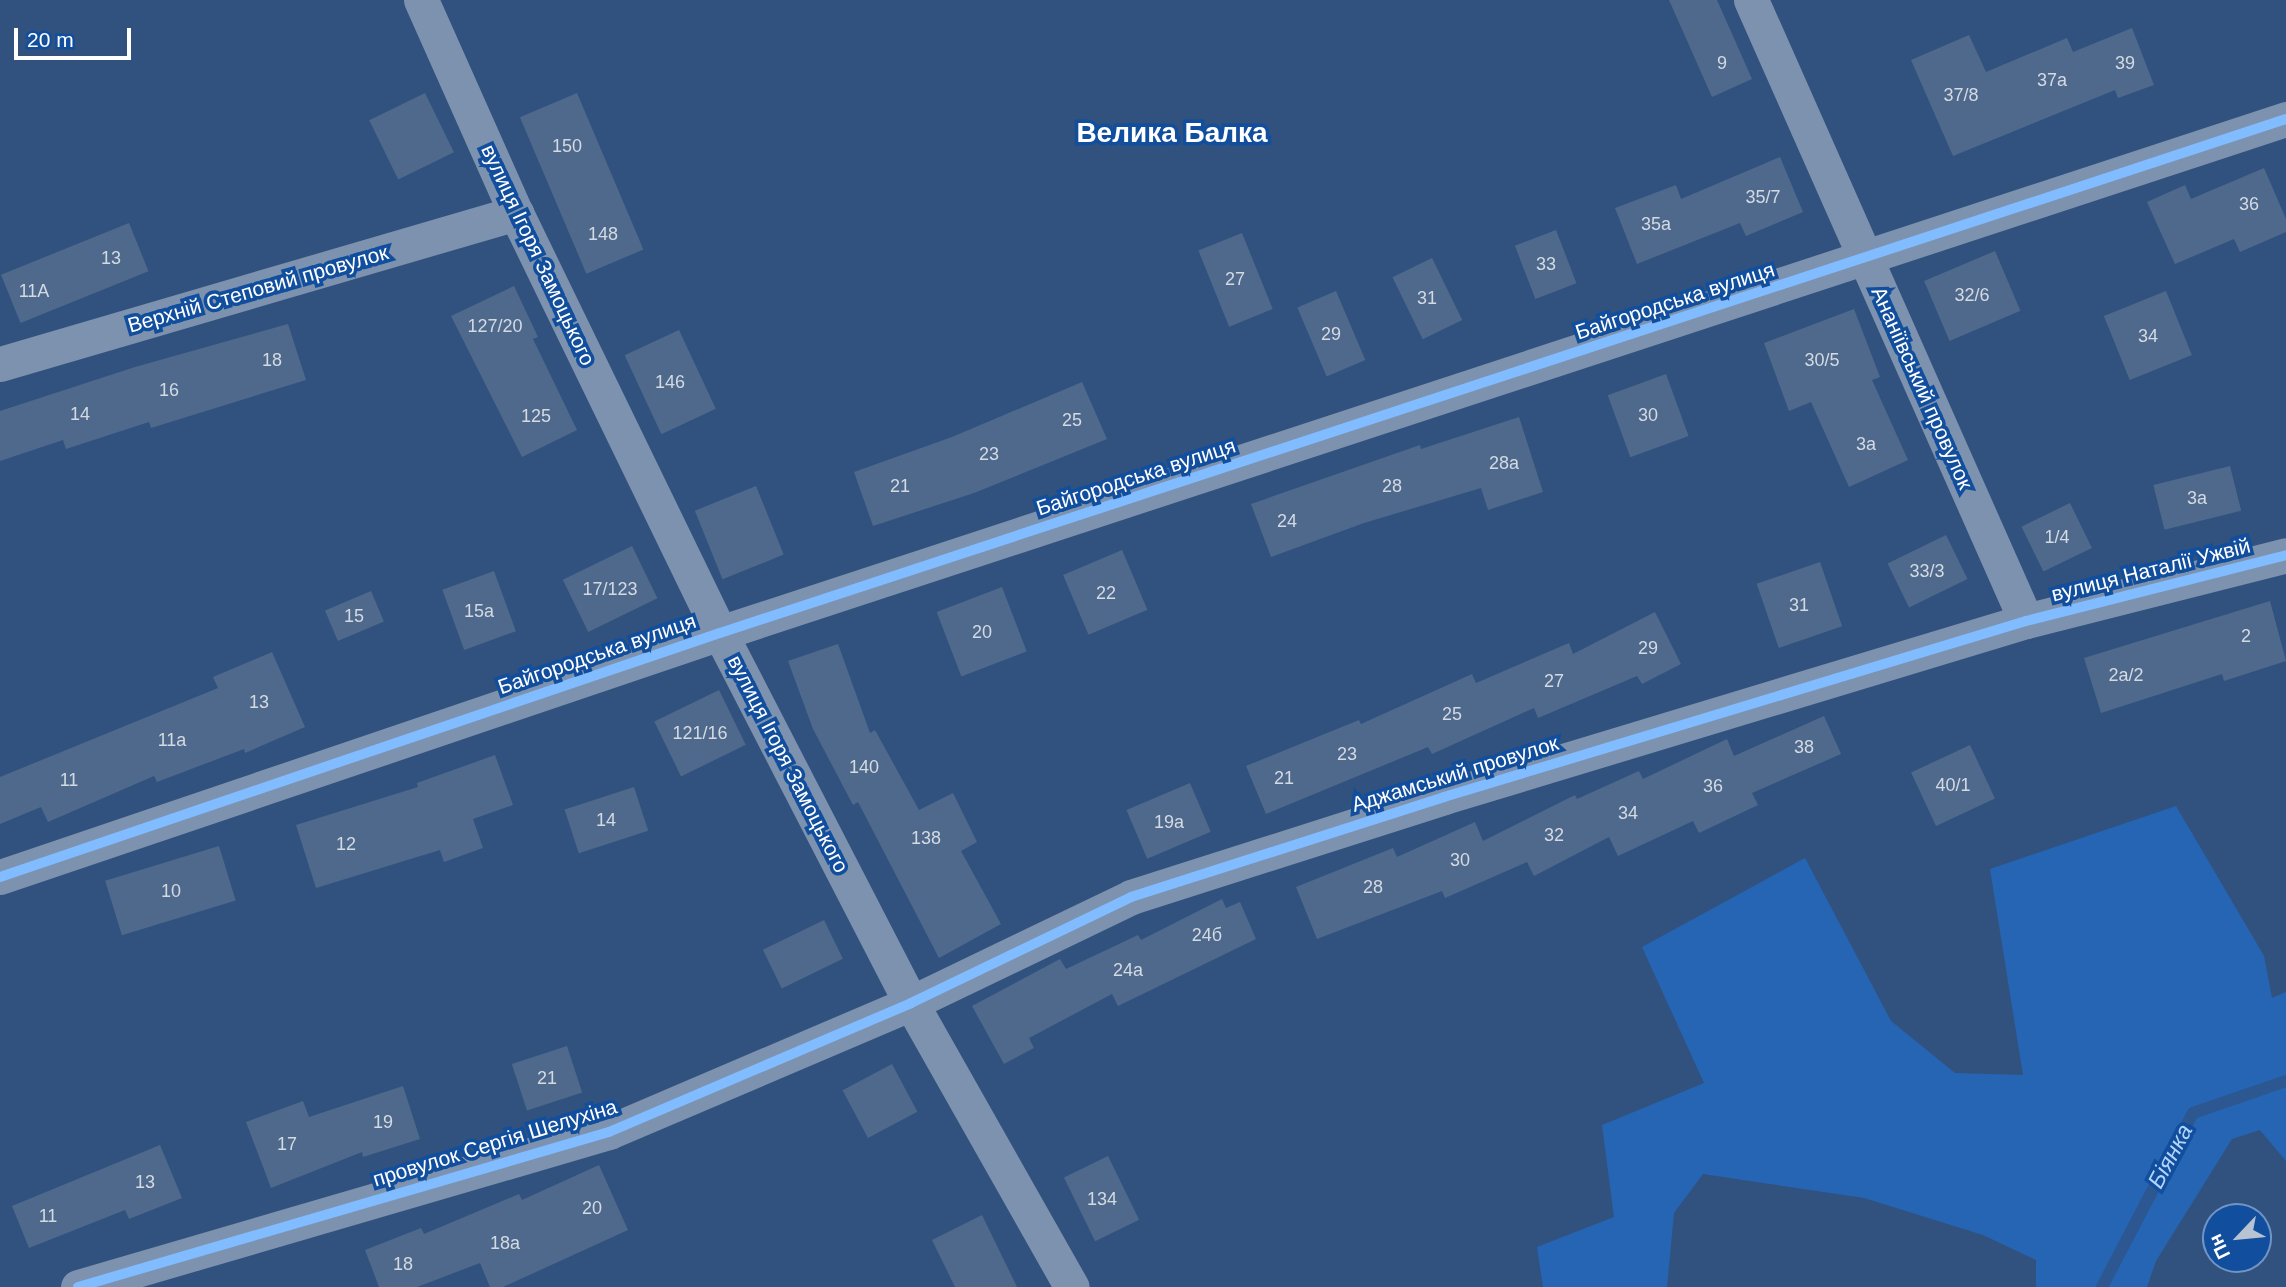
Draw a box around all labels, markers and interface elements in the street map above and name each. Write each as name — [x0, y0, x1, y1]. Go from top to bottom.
scale bar — [18, 14, 135, 58]
text: 20 m — [27, 28, 74, 51]
house number: 9 — [1717, 52, 1727, 74]
house number: 39 — [2115, 52, 2135, 74]
house number: 37а — [2037, 69, 2067, 91]
house number: 37/8 — [1943, 84, 1979, 106]
district label: Велика Балка — [1076, 116, 1268, 150]
house number: 150 — [552, 135, 582, 157]
street label: вулиця Ігоря Замоцького — [476, 141, 600, 369]
house number: 35/7 — [1745, 186, 1781, 208]
house number: 36 — [2239, 193, 2259, 215]
house number: 35а — [1641, 213, 1671, 235]
house number: 148 — [588, 223, 618, 245]
street label: Верхній Степовий провулок — [125, 240, 391, 338]
house number: 13 — [101, 247, 121, 269]
house number: 33 — [1536, 253, 1556, 275]
street label: Байгородська вулиця — [1572, 257, 1778, 345]
house number: 27 — [1225, 268, 1245, 290]
house number: 11А — [19, 280, 49, 302]
street label: Ананіївський провулок — [1866, 283, 1978, 493]
house number: 32/6 — [1954, 284, 1990, 306]
house number: 31 — [1417, 287, 1437, 309]
house number: 127/20 — [467, 315, 523, 337]
house number: 29 — [1321, 323, 1341, 345]
house number: 34 — [2138, 325, 2158, 347]
house number: 18 — [262, 349, 282, 371]
house number: 30/5 — [1804, 349, 1840, 371]
house number: 146 — [655, 371, 685, 393]
house number: 16 — [159, 379, 179, 401]
house number: 14 — [70, 403, 90, 425]
house number: 30 — [1638, 404, 1658, 426]
house number: 125 — [521, 405, 551, 427]
house number: 25 — [1062, 409, 1082, 431]
street label: Байгородська вулиця — [1033, 433, 1239, 521]
house number: 3а — [1856, 433, 1876, 455]
house number: 23 — [979, 443, 999, 465]
house number: 28а — [1489, 452, 1519, 474]
house number: 21 — [890, 475, 910, 497]
house number: 28 — [1382, 475, 1402, 497]
house number: 3а — [2187, 487, 2207, 509]
house number: 24 — [1277, 510, 1297, 532]
house number: 1/4 — [2044, 526, 2070, 548]
street label: вулиця Наталії Ужвій — [2049, 533, 2253, 607]
house number: 33/3 — [1909, 560, 1945, 582]
house number: 17/123 — [582, 578, 638, 600]
house number: 22 — [1096, 582, 1116, 604]
house number: 31 — [1789, 594, 1809, 616]
house number: 15а — [464, 600, 494, 622]
house number: 15 — [344, 605, 364, 627]
street label: Байгородська вулиця — [495, 608, 699, 700]
house number: 20 — [972, 621, 992, 643]
house number: 2 — [2241, 625, 2251, 647]
house number: 29 — [1638, 637, 1658, 659]
street label: вулиця Ігоря Замоцького — [722, 651, 854, 877]
house number: 2а/2 — [2108, 664, 2144, 686]
house number: 27 — [1544, 670, 1564, 692]
house number: 13 — [249, 691, 269, 713]
house number: 25 — [1442, 703, 1462, 725]
house number: 121/16 — [672, 722, 728, 744]
house number: 11а — [158, 729, 186, 751]
street label: Аджамський провулок — [1348, 730, 1562, 818]
house number: 38 — [1794, 736, 1814, 758]
house number: 23 — [1337, 743, 1357, 765]
house number: 140 — [849, 756, 879, 778]
house number: 21 — [1274, 767, 1294, 789]
house number: 11 — [60, 769, 78, 791]
house number: 40/1 — [1935, 774, 1971, 796]
house number: 36 — [1703, 775, 1723, 797]
house number: 34 — [1618, 802, 1638, 824]
house number: 14 — [596, 809, 616, 831]
house number: 19а — [1154, 811, 1184, 833]
house number: 32 — [1544, 824, 1564, 846]
house number: 138 — [911, 827, 941, 849]
house number: 12 — [336, 833, 356, 855]
house number: 30 — [1450, 849, 1470, 871]
house number: 28 — [1363, 876, 1383, 898]
house number: 10 — [161, 880, 181, 902]
house number: 24б — [1192, 924, 1222, 946]
house number: 24а — [1113, 959, 1143, 981]
house number: 21 — [537, 1067, 557, 1089]
street label: провулок Сергія Шелухіна — [370, 1094, 620, 1192]
house number: 19 — [373, 1111, 393, 1133]
water label: Біянка — [2142, 1119, 2198, 1193]
house number: 17 — [277, 1133, 297, 1155]
house number: 13 — [135, 1171, 155, 1193]
house number: 134 — [1087, 1188, 1117, 1210]
house number: 20 — [582, 1197, 602, 1219]
north arrow — [2202, 1203, 2272, 1273]
house number: 11 — [39, 1205, 57, 1227]
text: Пн — [2205, 1231, 2234, 1262]
house number: 18а — [490, 1232, 520, 1254]
house number: 18 — [393, 1253, 413, 1275]

